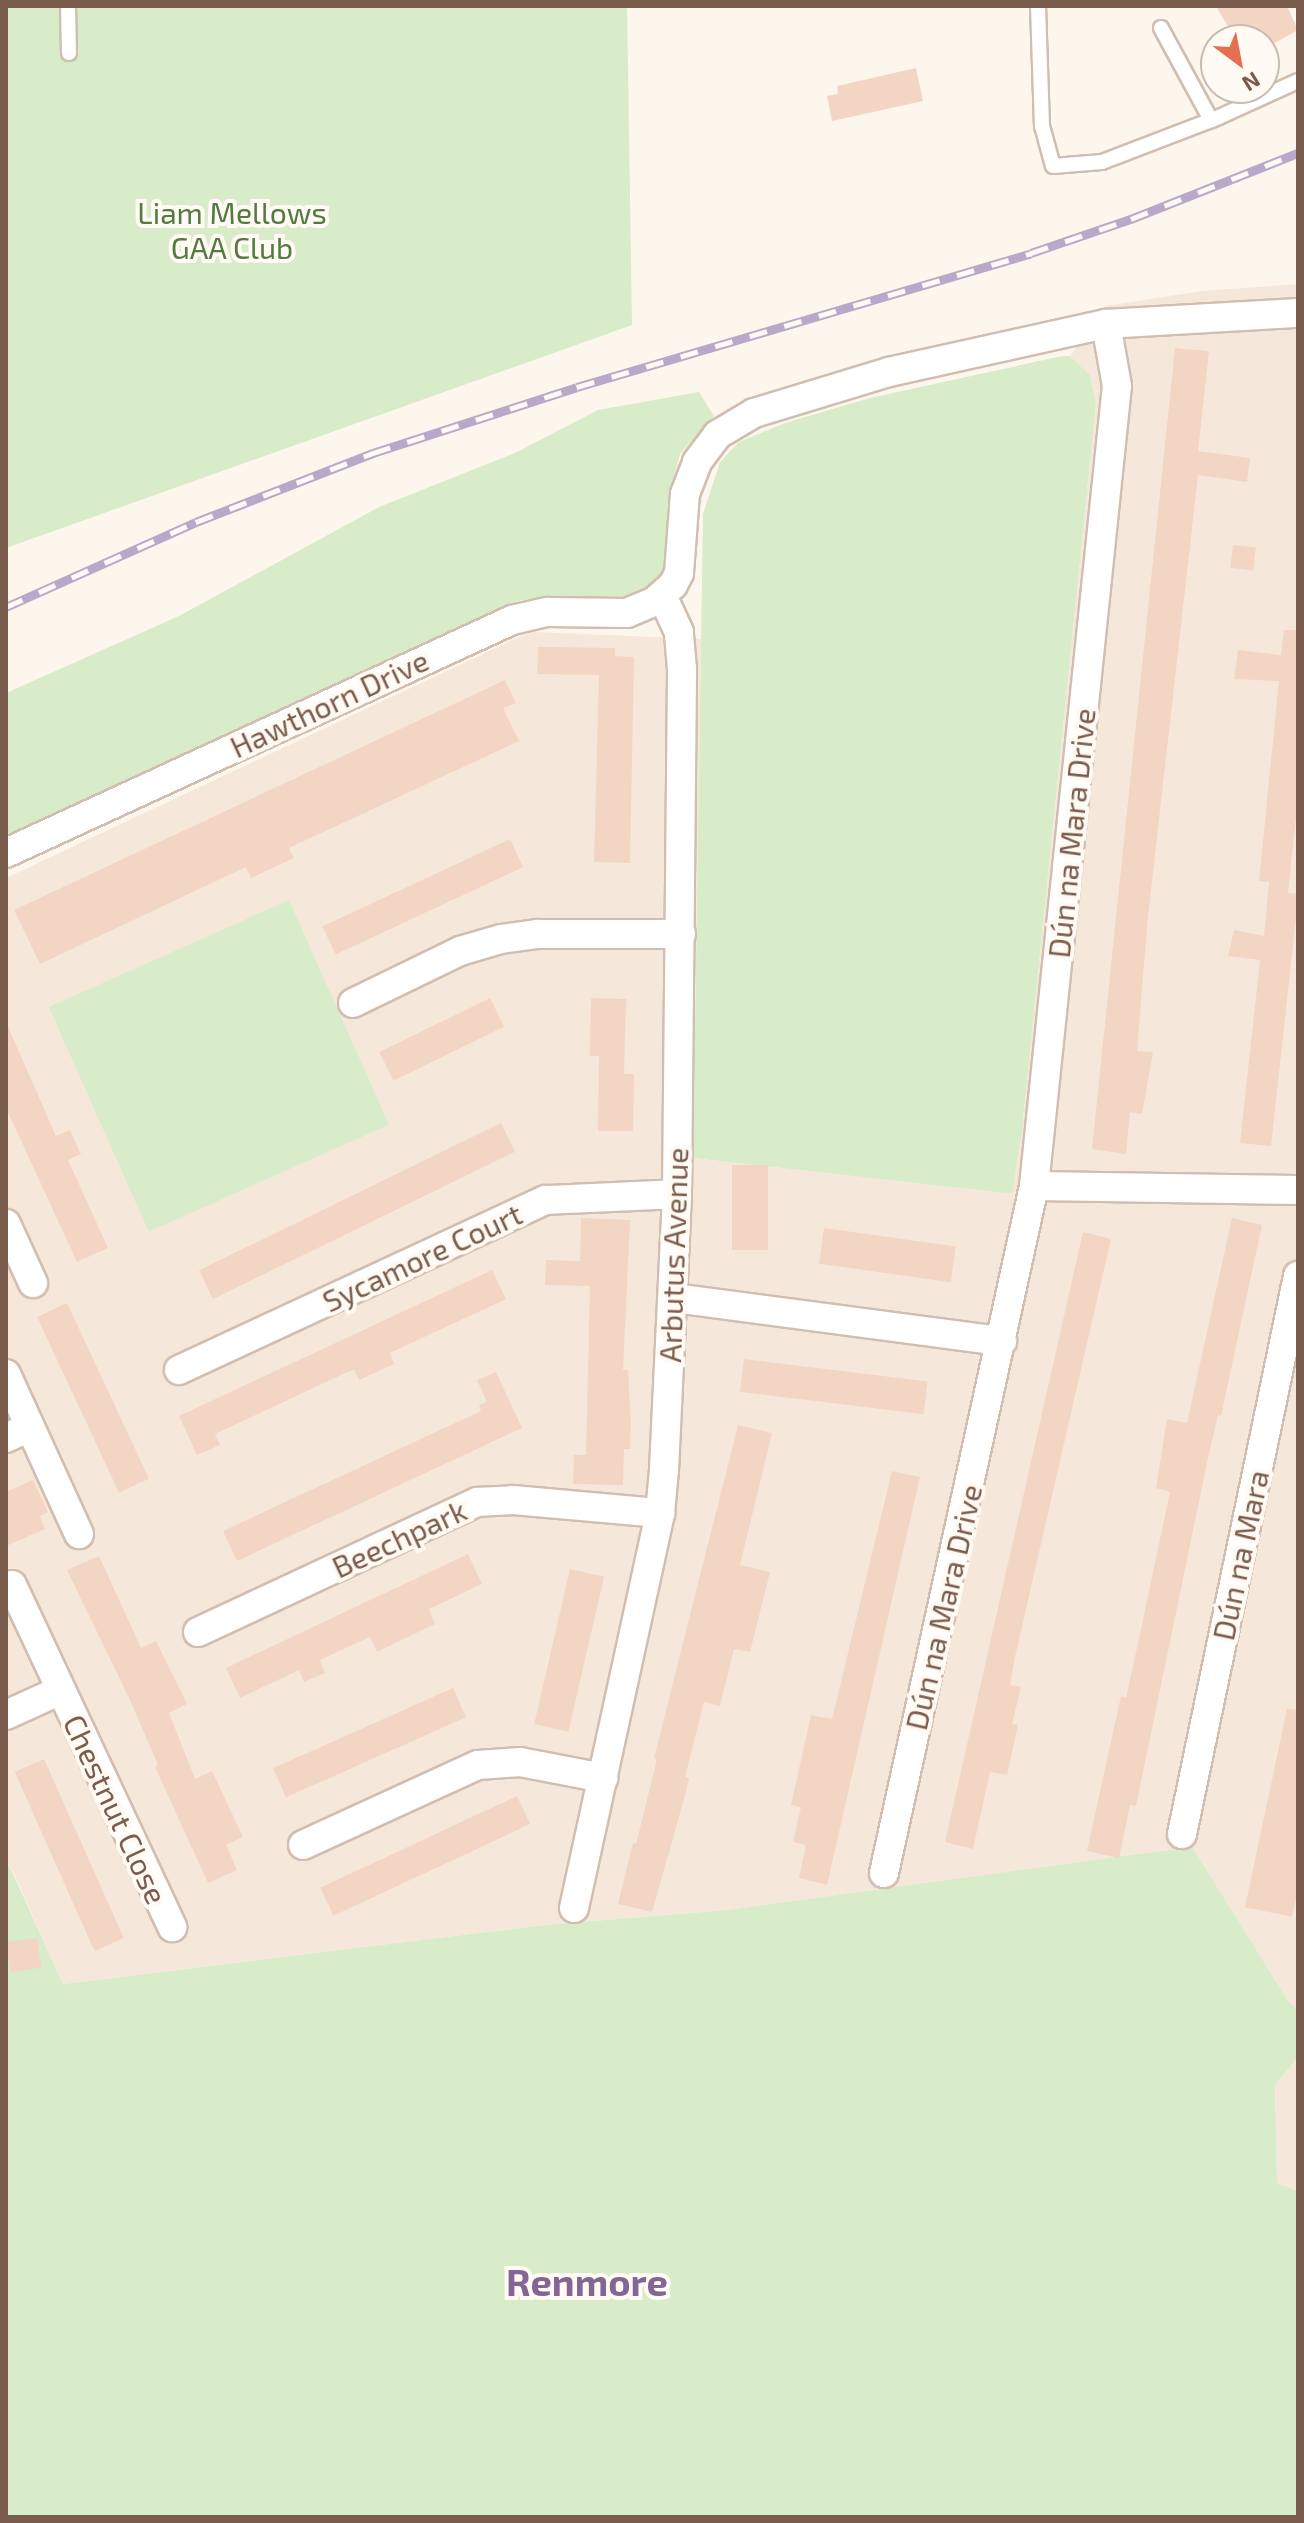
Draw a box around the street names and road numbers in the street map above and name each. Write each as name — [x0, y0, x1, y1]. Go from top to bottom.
street label: Hawthorn Drive — [224, 641, 434, 765]
street label: Dún na Mara Drive — [1040, 706, 1102, 960]
street label: Arbutus Avenue — [651, 1146, 695, 1364]
street label: Sycamore Court — [317, 1195, 527, 1319]
street label: Dún na Mara — [1204, 1467, 1276, 1643]
street label: Dún na Mara Drive — [897, 1481, 989, 1733]
street label: Beechpark — [326, 1491, 472, 1585]
street label: Chestnut Close — [57, 1709, 175, 1909]

